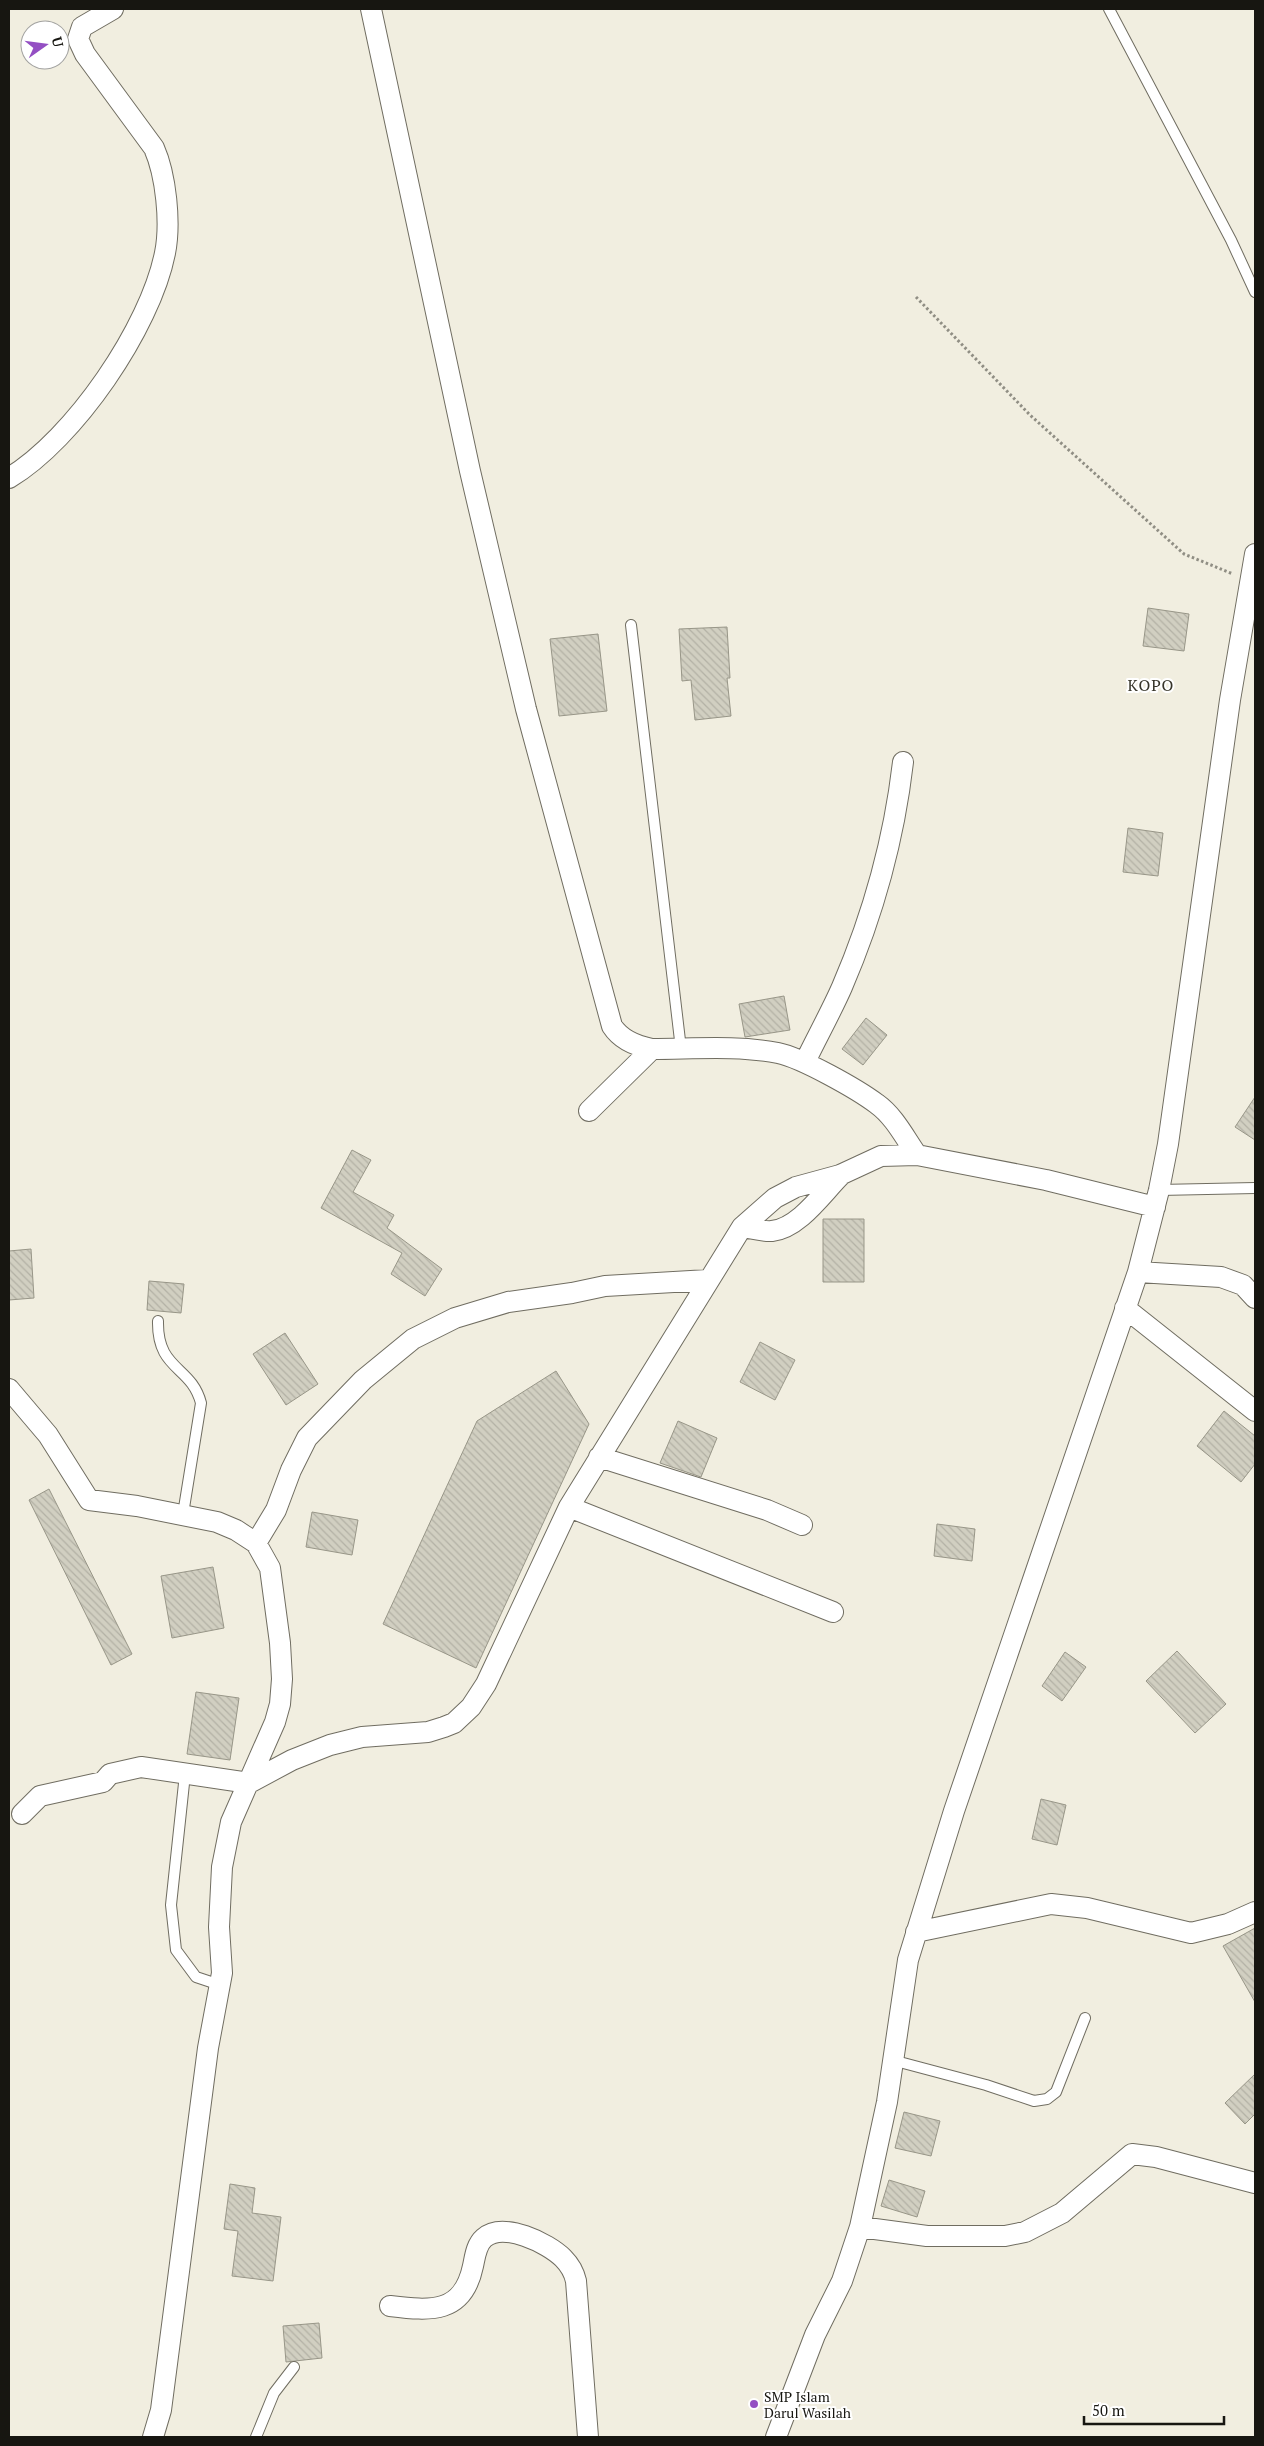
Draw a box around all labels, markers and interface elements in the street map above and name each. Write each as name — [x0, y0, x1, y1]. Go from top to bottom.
north arrow — [20, 20, 70, 70]
text: U — [48, 35, 69, 49]
district label: KOPO — [1128, 674, 1174, 696]
place label: SMP Islam Darul Wasilah — [764, 2387, 851, 2422]
scale bar — [1084, 2394, 1224, 2426]
marker: SMP Islam Darul Wasilah — [748, 2398, 760, 2410]
text: 50 m — [1092, 2400, 1125, 2420]

